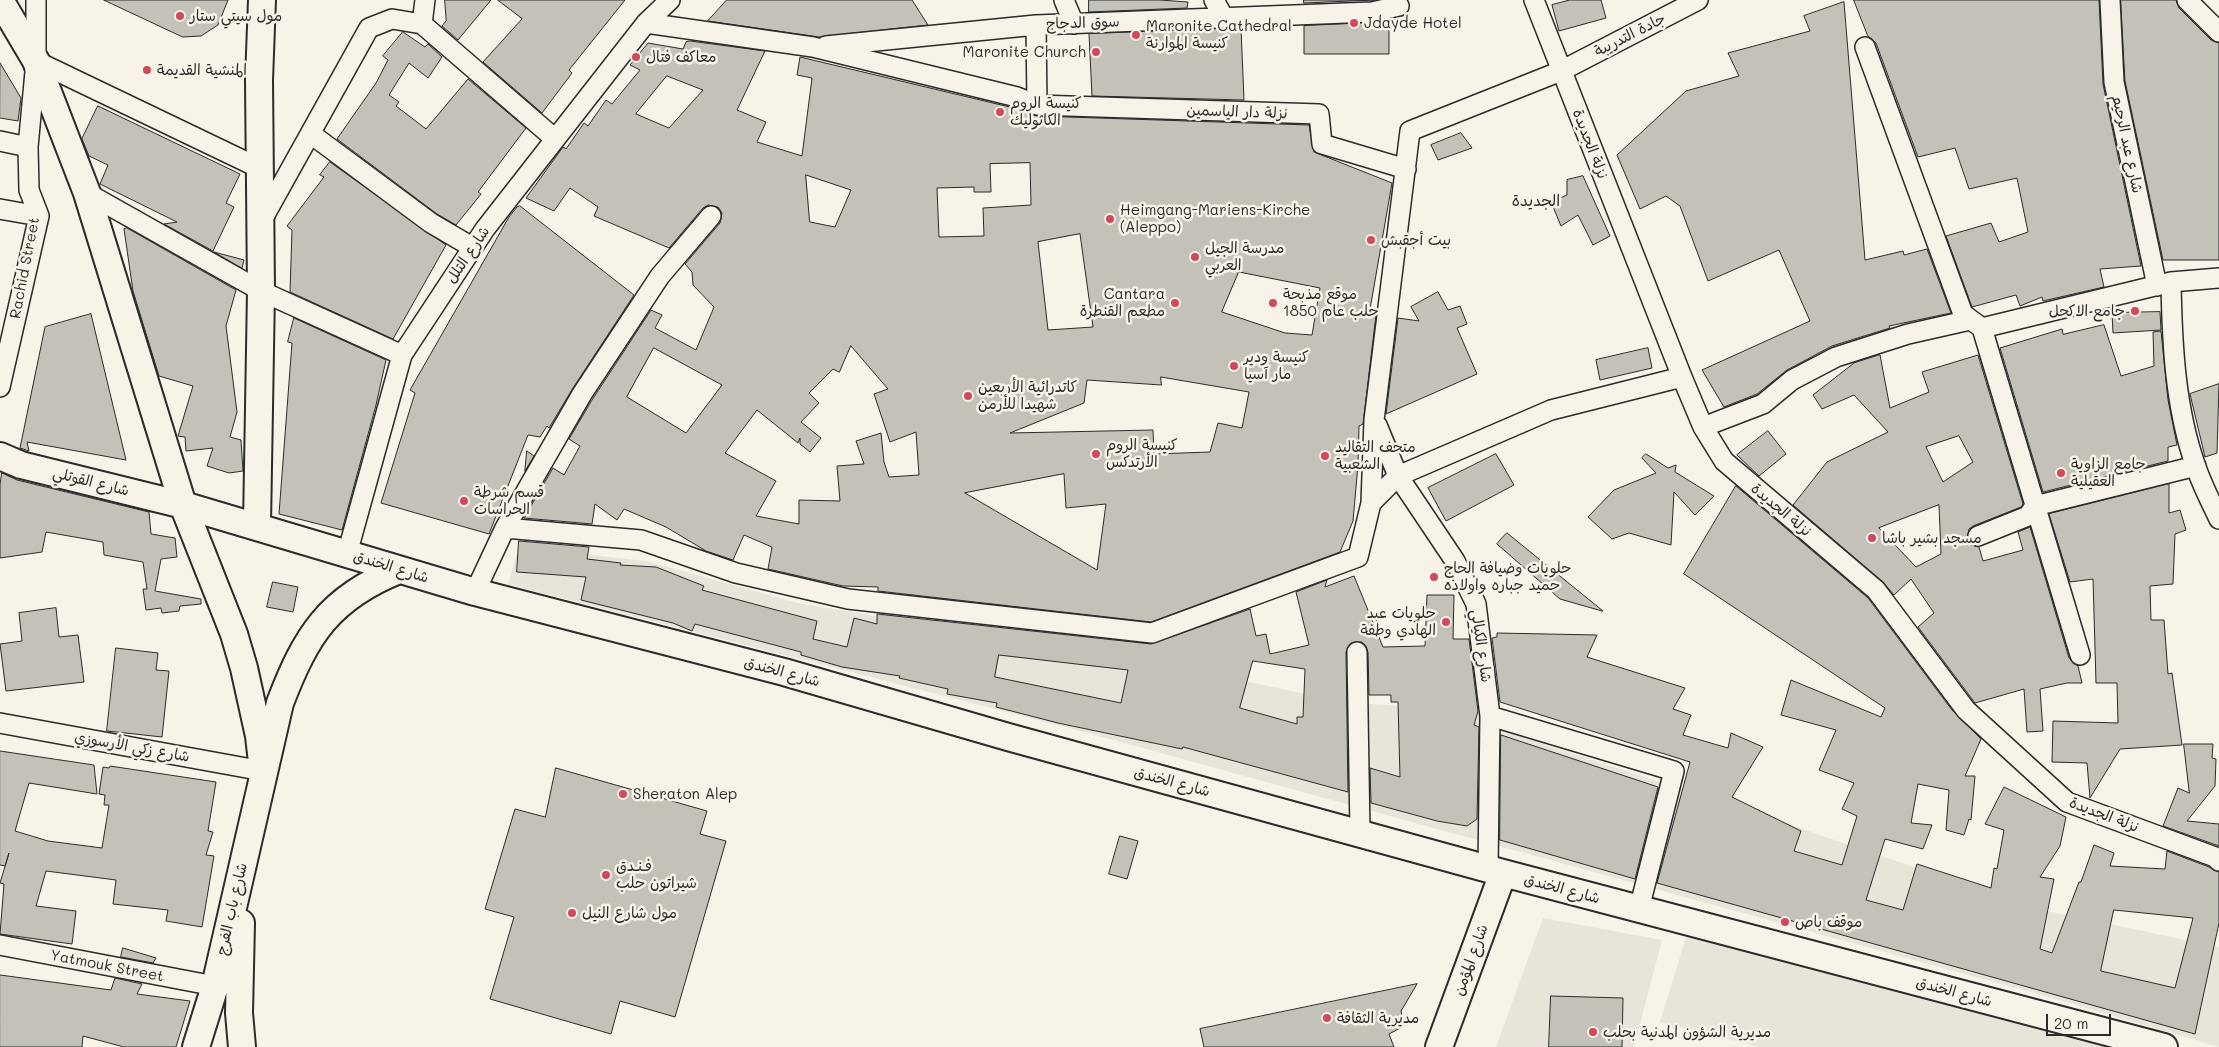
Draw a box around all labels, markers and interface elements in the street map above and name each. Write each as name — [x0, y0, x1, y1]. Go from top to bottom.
place label: مول سيتي ستار — [190, 7, 282, 25]
street label: جادة التدريبة — [1591, 9, 1669, 61]
marker: مول سيتي ستار — [174, 10, 186, 22]
street label: سوق الدجاج — [1046, 13, 1120, 33]
place label: Jdayde Hotel — [1364, 14, 1462, 32]
place label: Maronite Cathedral كنيسة الموارنة — [1146, 17, 1292, 52]
marker: Jdayde Hotel — [1348, 17, 1360, 29]
marker: Maronite Cathedral كنيسة الموارنة — [1130, 29, 1142, 41]
place label: Maronite Church — [963, 43, 1086, 61]
marker: Maronite Church — [1090, 46, 1102, 58]
place label: معاكف فتال — [646, 48, 717, 66]
marker: معاكف فتال — [630, 51, 642, 63]
place label: المنشية القديمة — [157, 61, 247, 79]
marker: المنشية القديمة — [141, 64, 153, 76]
street label: شارع عبد الرحيم — [2108, 93, 2146, 195]
place label: كنيسة الروم الكاثوليك — [1010, 94, 1082, 129]
street label: نزلة دار الياسمين — [1186, 101, 1288, 123]
marker: كنيسة الروم الكاثوليك — [994, 106, 1006, 118]
street label: نزلة الجديدة — [1569, 107, 1611, 181]
district label: الجديدة — [1512, 191, 1560, 211]
place label: Heimgang-Mariens-Kirche (Aleppo) — [1120, 201, 1310, 236]
marker: Heimgang-Mariens-Kirche (Aleppo) — [1104, 213, 1116, 225]
street label: Rachid Street — [6, 216, 44, 320]
street label: شارع التلل — [442, 223, 494, 287]
place label: بيت أجقبش — [1381, 231, 1451, 249]
marker: بيت أجقبش — [1365, 234, 1377, 246]
place label: مدرسة الجيل العربي — [1205, 239, 1284, 274]
marker: مدرسة الجيل العربي — [1189, 251, 1201, 263]
place label: Cantara مطعم القنطرة — [1080, 285, 1165, 320]
place label: موقع مذبحة حلب عام 1850 — [1283, 285, 1379, 320]
marker: Cantara مطعم القنطرة — [1169, 297, 1181, 309]
marker: موقع مذبحة حلب عام 1850 — [1267, 297, 1279, 309]
place label: جامع الاكحل — [2049, 302, 2125, 320]
marker: جامع الاكحل — [2129, 305, 2141, 317]
place label: كنيسة ودير مار آسيا — [1244, 348, 1309, 383]
marker: كنيسة ودير مار آسيا — [1228, 360, 1240, 372]
place label: كاتدرائية الأربعين شهيدا للأرمن — [978, 378, 1077, 413]
marker: كاتدرائية الأربعين شهيدا للأرمن — [962, 390, 974, 402]
place label: كنيسة الروم الأرتدكس — [1106, 436, 1178, 471]
place label: متحف التقاليد الشعبية — [1335, 438, 1416, 473]
marker: كنيسة الروم الأرتدكس — [1090, 448, 1102, 460]
marker: متحف التقاليد الشعبية — [1319, 450, 1331, 462]
place label: جامع الزاوية العقيلية — [2071, 455, 2146, 490]
street label: شارع القوتلي — [51, 464, 131, 500]
marker: جامع الزاوية العقيلية — [2055, 467, 2067, 479]
street label: نزلة الجديدة — [1747, 480, 1815, 540]
place label: قسم شرطة الحراسات — [474, 483, 544, 518]
marker: قسم شرطة الحراسات — [458, 495, 470, 507]
place label: مسجد بشير باشا — [1882, 529, 1982, 547]
marker: مسجد بشير باشا — [1866, 532, 1878, 544]
street label: شارع الخندق — [351, 547, 431, 587]
place label: حلويات وضيافة الحاج حميد جباره واولاده — [1444, 559, 1571, 594]
marker: حلويات وضيافة الحاج حميد جباره واولاده — [1428, 571, 1440, 583]
place label: حلويات عبد الهادي وطفة — [1361, 604, 1436, 639]
street label: شارع الكيالي — [1467, 608, 1495, 684]
marker: حلويات عبد الهادي وطفة — [1440, 616, 1452, 628]
street label: شارع الخندق — [742, 653, 822, 691]
street label: شارع زكي الأرسوزي — [73, 728, 191, 766]
street label: شارع الخندق — [1132, 763, 1212, 801]
place label: Sheraton Alep — [633, 785, 737, 803]
marker: Sheraton Alep — [617, 788, 629, 800]
street label: نزلة الجديدة — [2067, 794, 2141, 836]
place label: فـنـدق شيراتون حلب — [616, 857, 697, 892]
street label: شارع باب الفرج — [213, 861, 251, 957]
marker: فـنـدق شيراتون حلب — [600, 869, 612, 881]
street label: شارع الخندق — [1522, 870, 1602, 908]
place label: مول شارع النيل — [582, 904, 677, 922]
marker: مول شارع النيل — [566, 907, 578, 919]
place label: موقف باص — [1795, 913, 1862, 931]
marker: موقف باص — [1779, 916, 1791, 928]
street label: شارع المؤمن — [1450, 922, 1492, 998]
street label: Yatmouk Street — [49, 946, 165, 986]
street label: شارع الخندق — [1914, 973, 1994, 1011]
scale bar — [2049, 1004, 2114, 1036]
place label: مديرية الثقافة — [1337, 1009, 1419, 1027]
marker: مديرية الثقافة — [1321, 1012, 1333, 1024]
text: 20 m — [2054, 1013, 2088, 1033]
place label: مديرية الشؤون المدنية بحلب — [1603, 1023, 1771, 1041]
marker: مديرية الشؤون المدنية بحلب — [1587, 1026, 1599, 1038]

